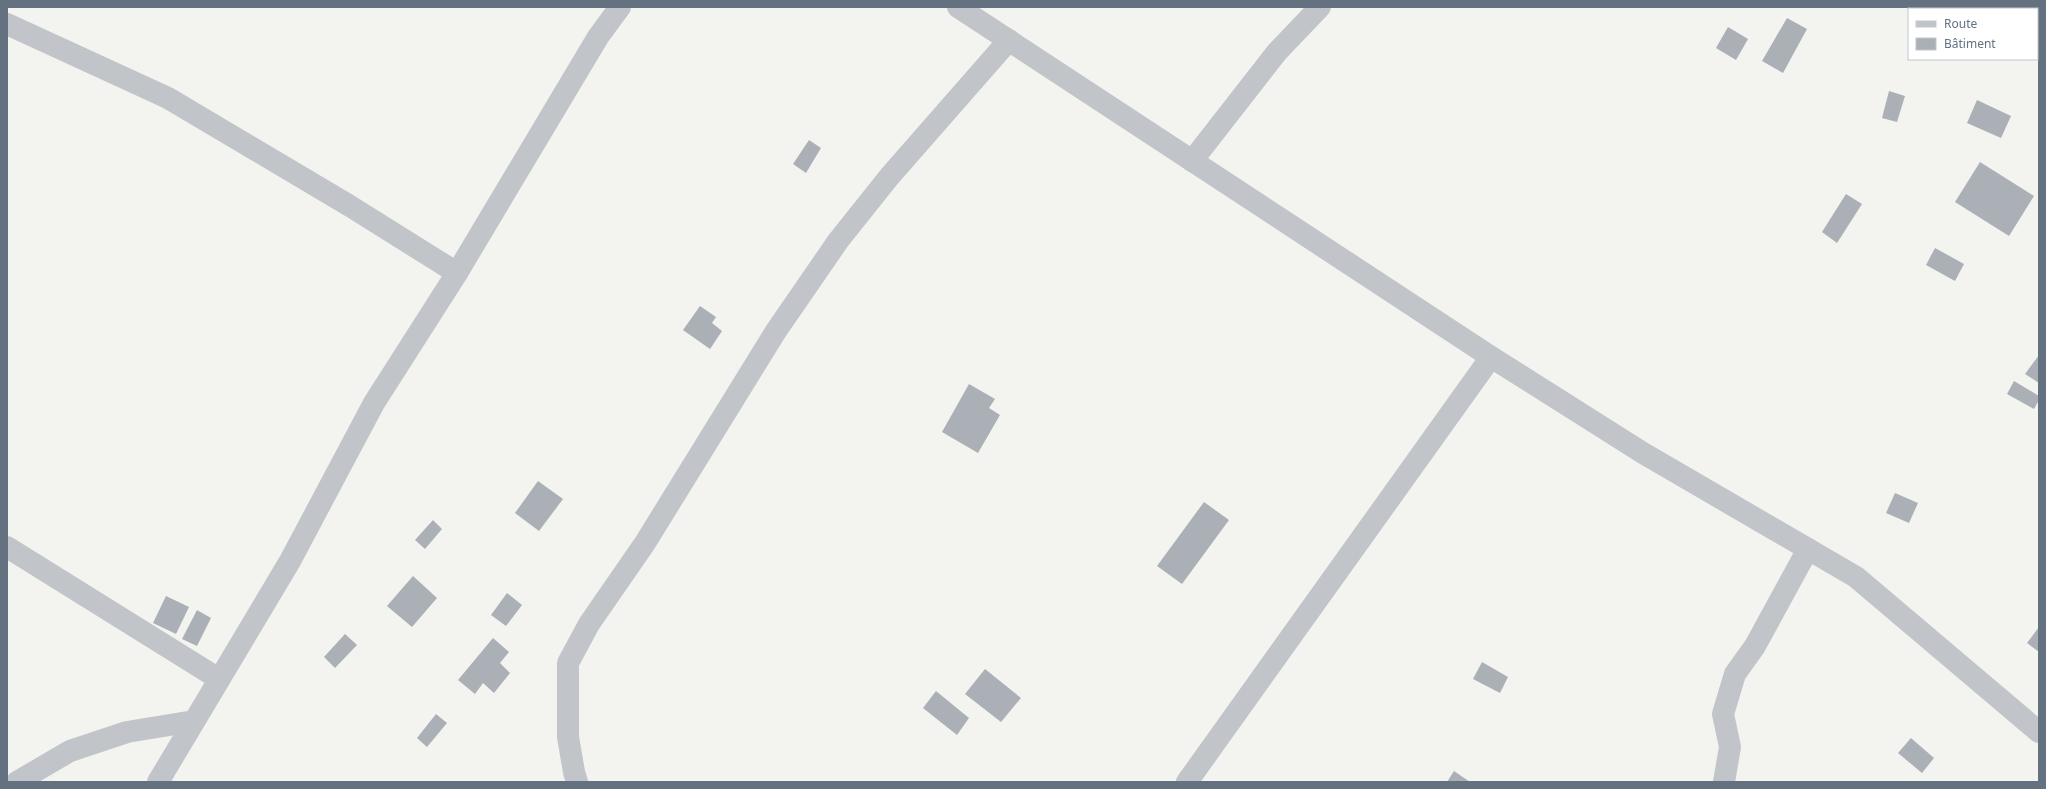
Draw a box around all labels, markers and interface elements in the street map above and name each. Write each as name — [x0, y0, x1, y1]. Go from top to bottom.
legend — [1908, 8, 2038, 60]
text: Route — [1944, 15, 1977, 32]
text: Bâtiment — [1944, 35, 1996, 52]

